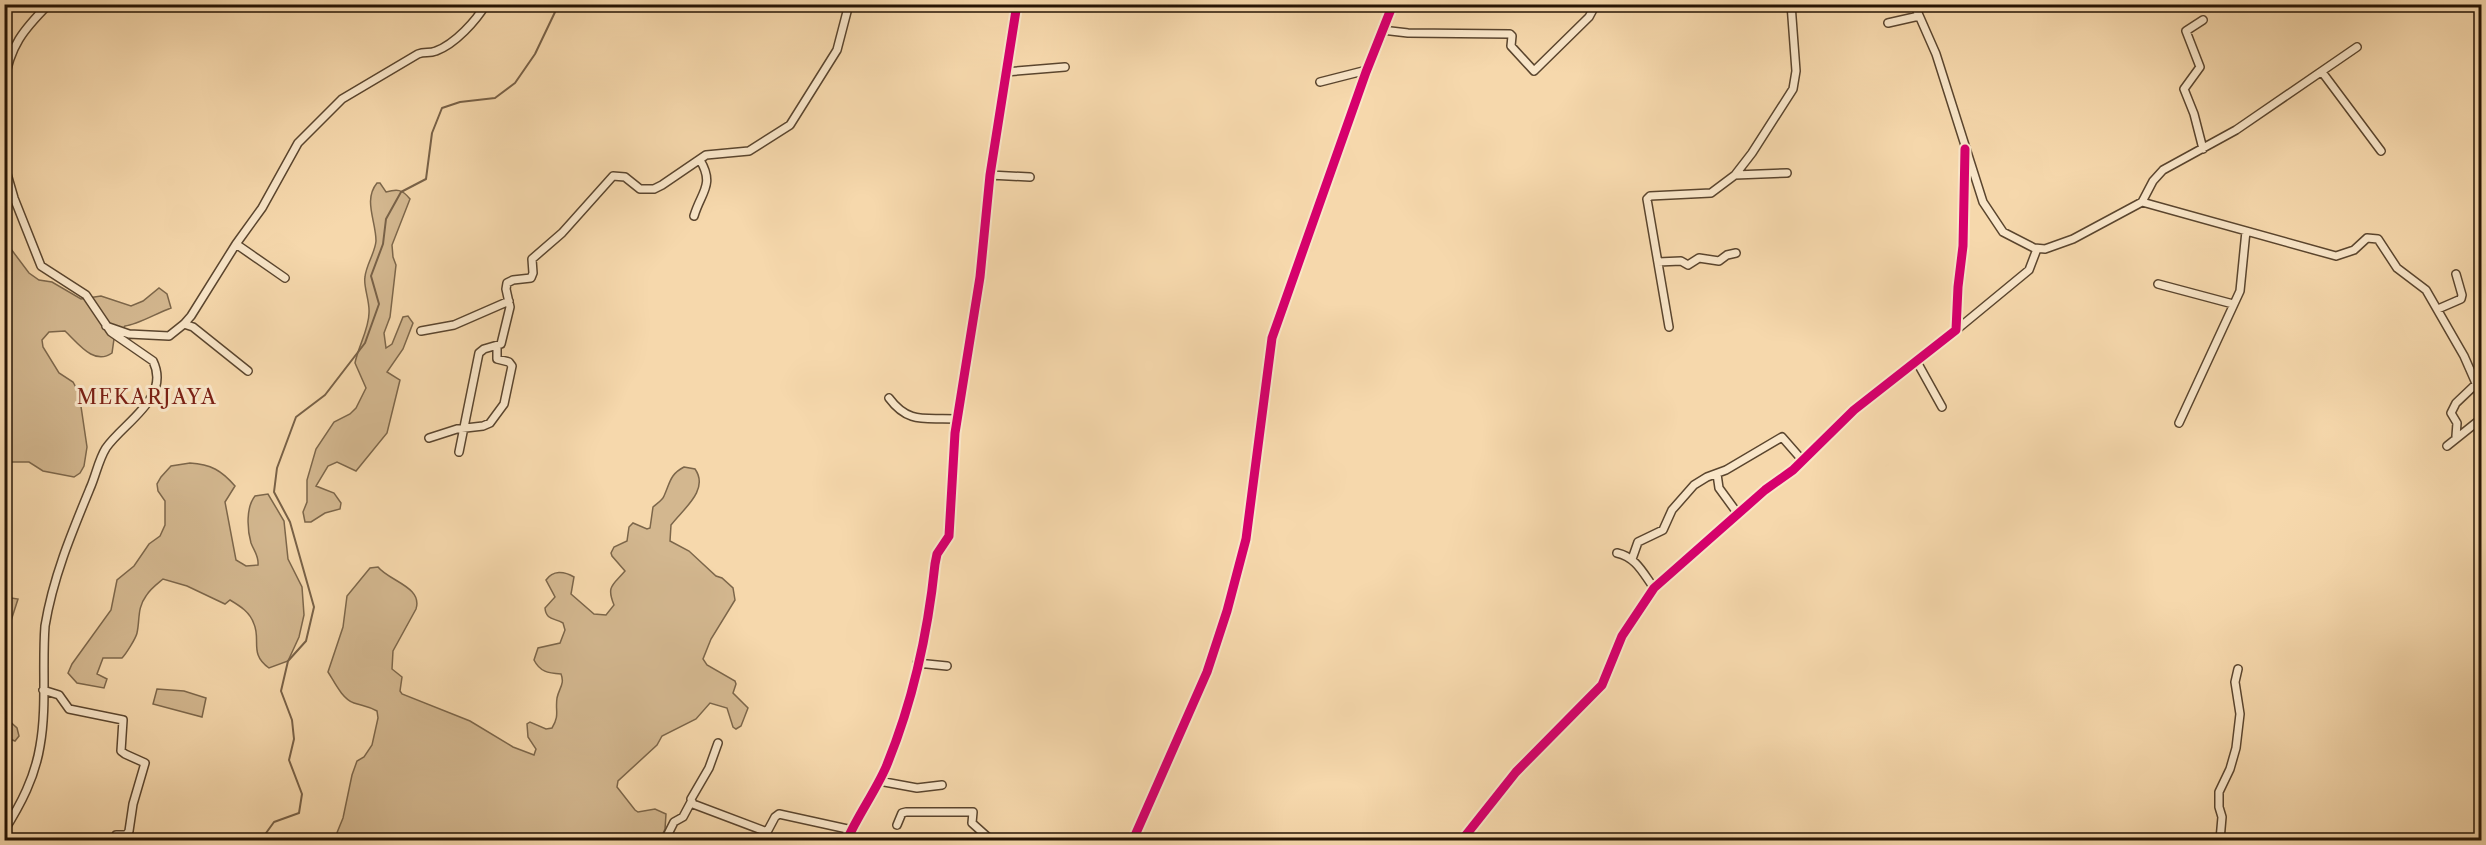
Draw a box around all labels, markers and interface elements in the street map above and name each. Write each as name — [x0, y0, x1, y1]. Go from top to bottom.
district label: MEKARJAYA — [77, 385, 217, 409]

